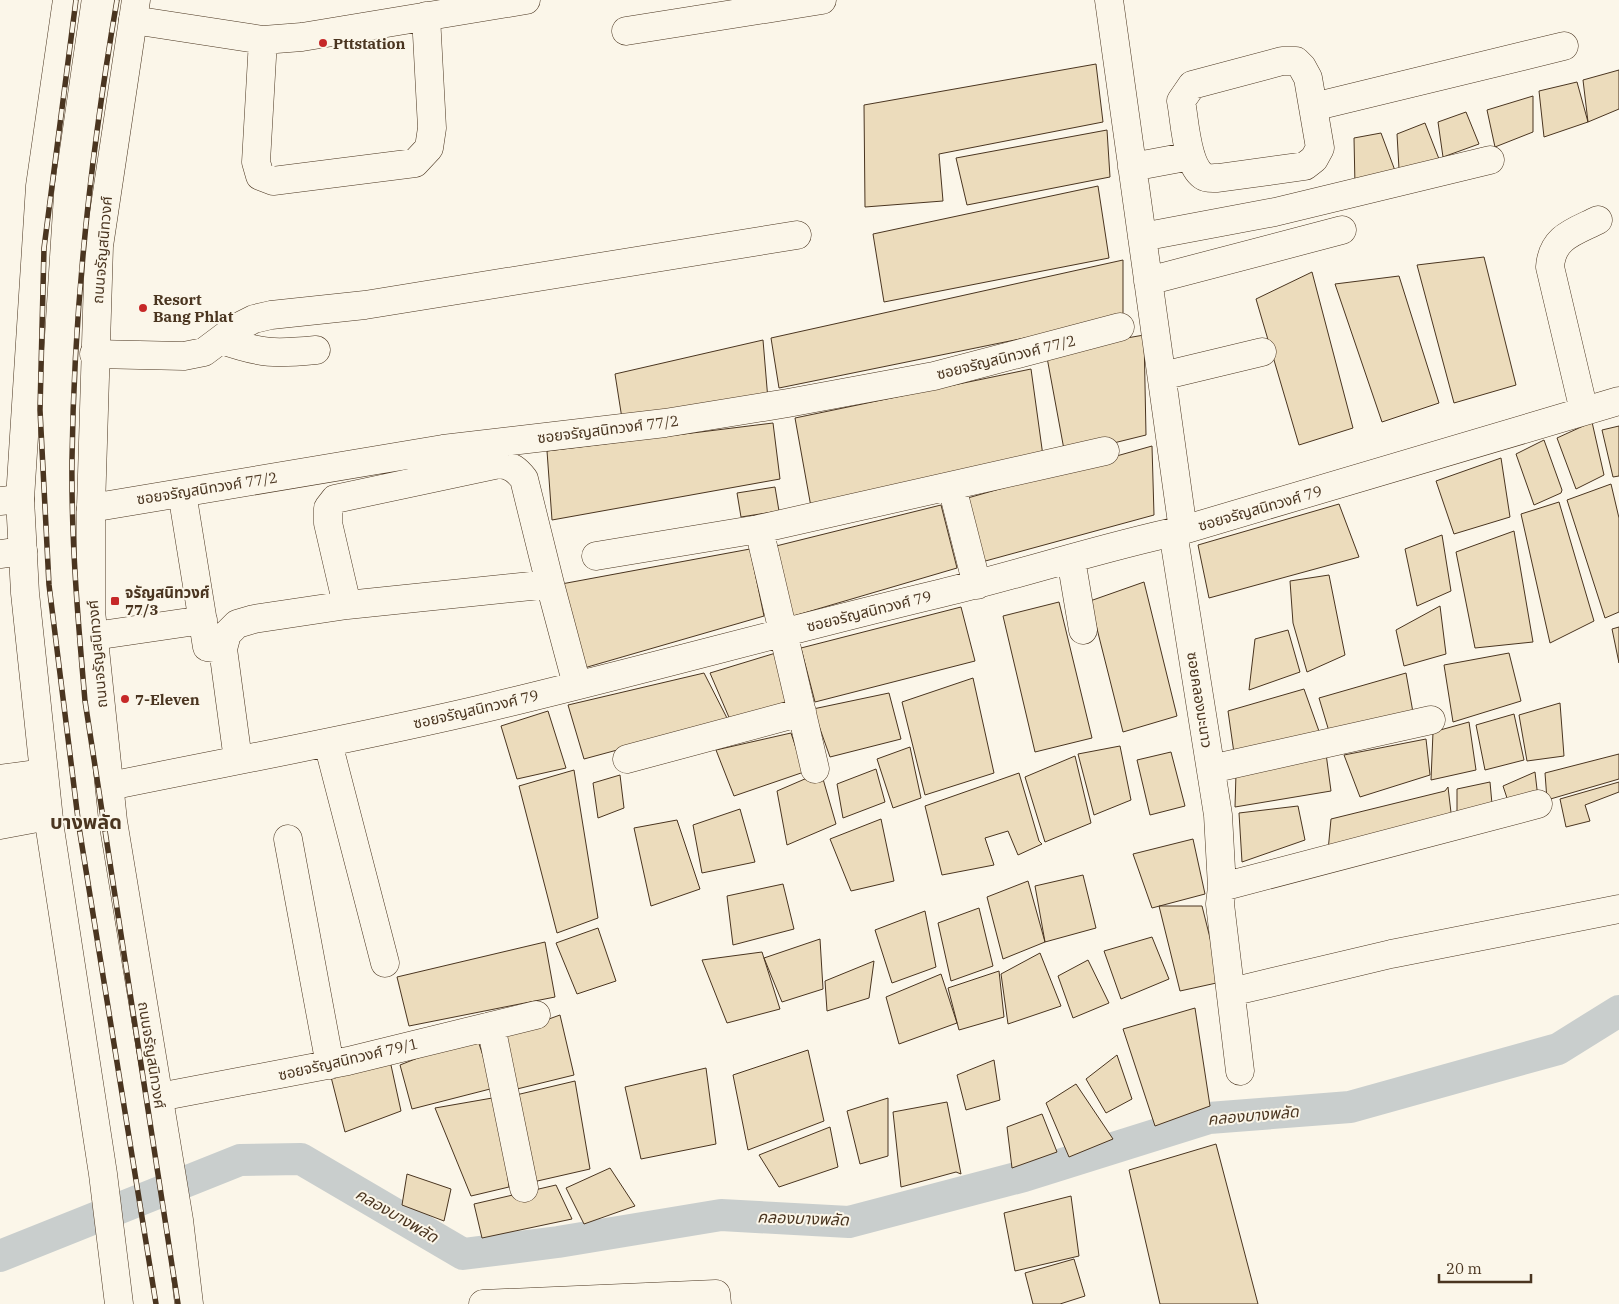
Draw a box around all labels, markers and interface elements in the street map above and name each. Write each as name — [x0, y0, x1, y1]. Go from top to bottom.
place label: Pttstation — [333, 34, 406, 53]
marker: Pttstation — [317, 37, 329, 49]
street label: ถนนจรัญสนิทวงศ์ — [88, 195, 116, 305]
place label: Resort Bang Phlat — [153, 290, 234, 326]
marker: Resort Bang Phlat — [137, 302, 149, 314]
street label: ซอยจรัญสนิทวงศ์ 77/2 — [935, 331, 1077, 383]
street label: ซอยจรัญสนิทวงศ์ 77/2 — [536, 411, 680, 447]
street label: ซอยจรัญสนิทวงศ์ 77/2 — [135, 467, 279, 509]
street label: ซอยจรัญสนิทวงศ์ 79 — [1196, 481, 1324, 535]
place label: จรัญสนิทวงศ์ 77/3 — [125, 583, 210, 619]
street label: ซอยจรัญสนิทวงศ์ 79 — [805, 586, 933, 636]
marker: จรัญสนิทวงศ์ 77/3 — [109, 595, 121, 607]
street label: ถนนจรัญสนิทวงศ์ — [83, 599, 111, 709]
street label: ซอยคลองมะนาว — [1183, 650, 1217, 750]
street label: ซอยจรัญสนิทวงศ์ 79 — [411, 685, 541, 733]
place label: 7-Eleven — [135, 690, 200, 709]
marker: 7-Eleven — [119, 693, 131, 705]
district label: บางพลัด — [50, 808, 122, 835]
street label: ถนนจรัญสนิทวงศ์ — [134, 1000, 170, 1110]
street label: ซอยจรัญสนิทวงศ์ 79/1 — [276, 1034, 420, 1084]
water label: คลองบางพลัด — [1206, 1101, 1301, 1129]
water label: คลองบางพลัด — [352, 1183, 443, 1247]
water label: คลองบางพลัด — [757, 1206, 850, 1230]
scale bar — [1439, 1252, 1532, 1284]
text: 20 m — [1446, 1259, 1482, 1278]

